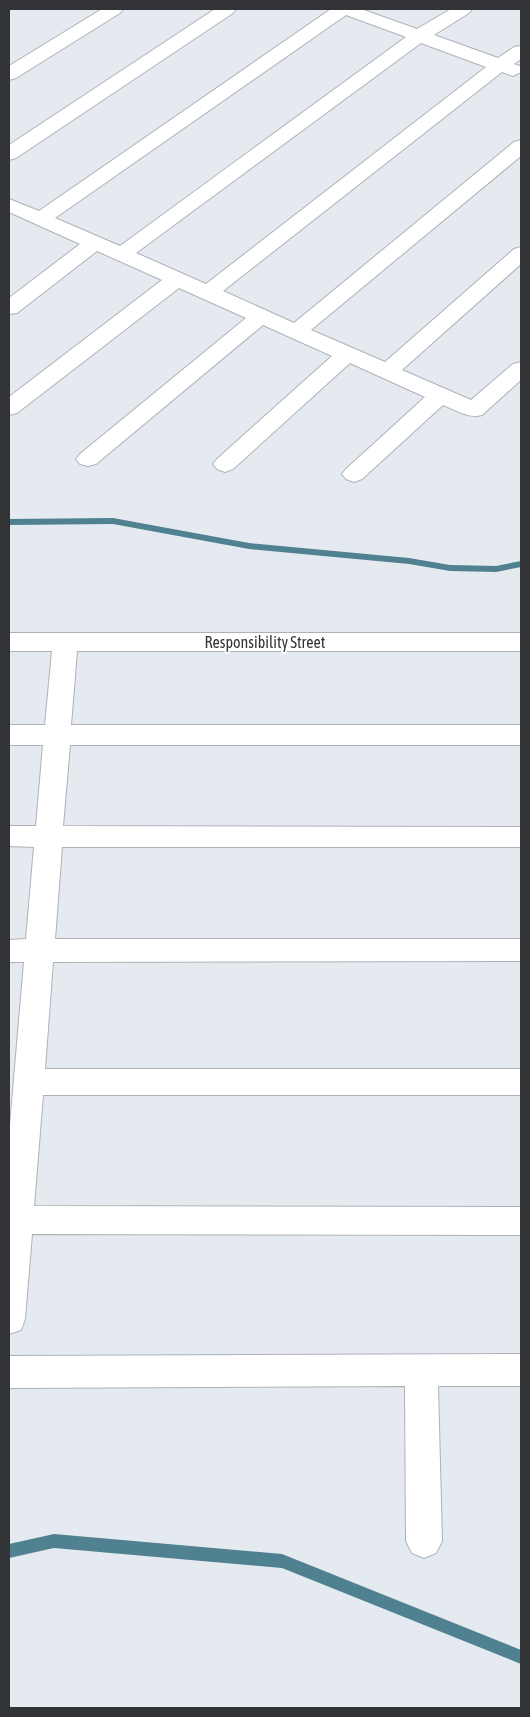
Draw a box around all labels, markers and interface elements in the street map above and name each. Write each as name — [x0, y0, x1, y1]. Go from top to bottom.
street label: Responsibility Street — [205, 633, 326, 652]

